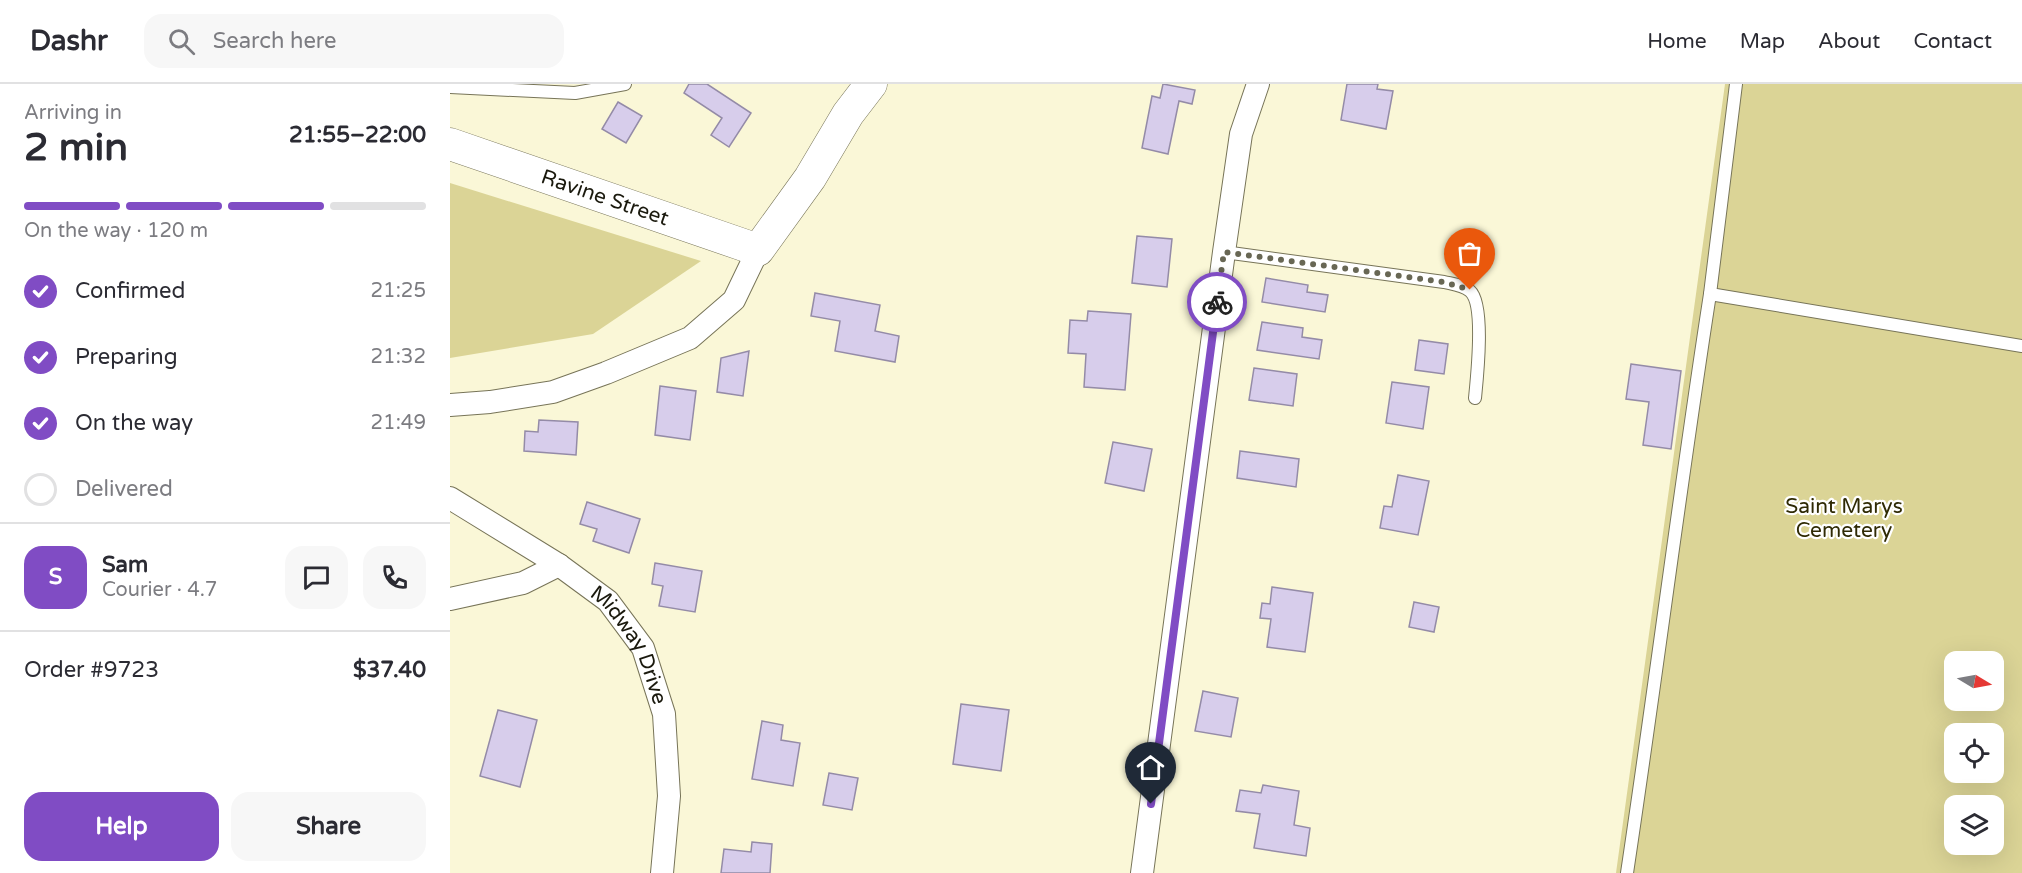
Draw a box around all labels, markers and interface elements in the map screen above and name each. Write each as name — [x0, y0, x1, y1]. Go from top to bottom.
search box — [144, 14, 564, 68]
text: Dashr — [30, 24, 108, 58]
icon: search — [165, 25, 198, 58]
text: Search here — [213, 28, 336, 54]
text: Home — [1647, 29, 1707, 54]
text: Map — [1740, 29, 1785, 54]
text: About — [1818, 29, 1880, 54]
text: Contact — [1913, 29, 1992, 54]
text: Arriving in — [24, 101, 122, 125]
text: 21:55–22:00 — [289, 122, 426, 148]
text: 2 min — [24, 124, 128, 171]
street label: Ravine Street — [538, 164, 672, 231]
text: On the way · 120 m — [24, 219, 208, 243]
pin — [1444, 228, 1495, 290]
icon: bag — [1453, 237, 1486, 270]
courier — [1187, 272, 1247, 332]
icon: check — [24, 275, 57, 308]
text: Confirmed — [75, 278, 185, 304]
text: 21:25 — [371, 279, 426, 303]
icon: bike — [1201, 286, 1234, 319]
icon: check — [24, 341, 57, 374]
text: Preparing — [75, 344, 178, 370]
text: 21:32 — [371, 345, 426, 369]
icon: check — [24, 407, 57, 440]
text: On the way — [75, 410, 193, 436]
text: 21:49 — [371, 411, 426, 435]
text: Delivered — [75, 476, 173, 502]
park label: Saint Marys Cemetery — [1785, 494, 1903, 543]
button: chat — [285, 546, 348, 609]
button: phone — [363, 546, 426, 609]
text: Sam — [102, 552, 148, 578]
text: S — [49, 564, 62, 590]
text: Courier · 4.7 — [102, 578, 217, 602]
street label: Midway Drive — [586, 580, 672, 708]
north arrow — [1944, 651, 2004, 711]
map controls — [1944, 651, 2004, 855]
text: Order #9723 — [24, 657, 159, 683]
text: $37.40 — [353, 657, 426, 683]
button: locate — [1944, 723, 2004, 783]
pin — [1125, 742, 1176, 804]
icon: home — [1134, 751, 1167, 784]
button: Help — [24, 792, 219, 861]
button: Share — [231, 792, 426, 861]
button: layers — [1944, 795, 2004, 855]

